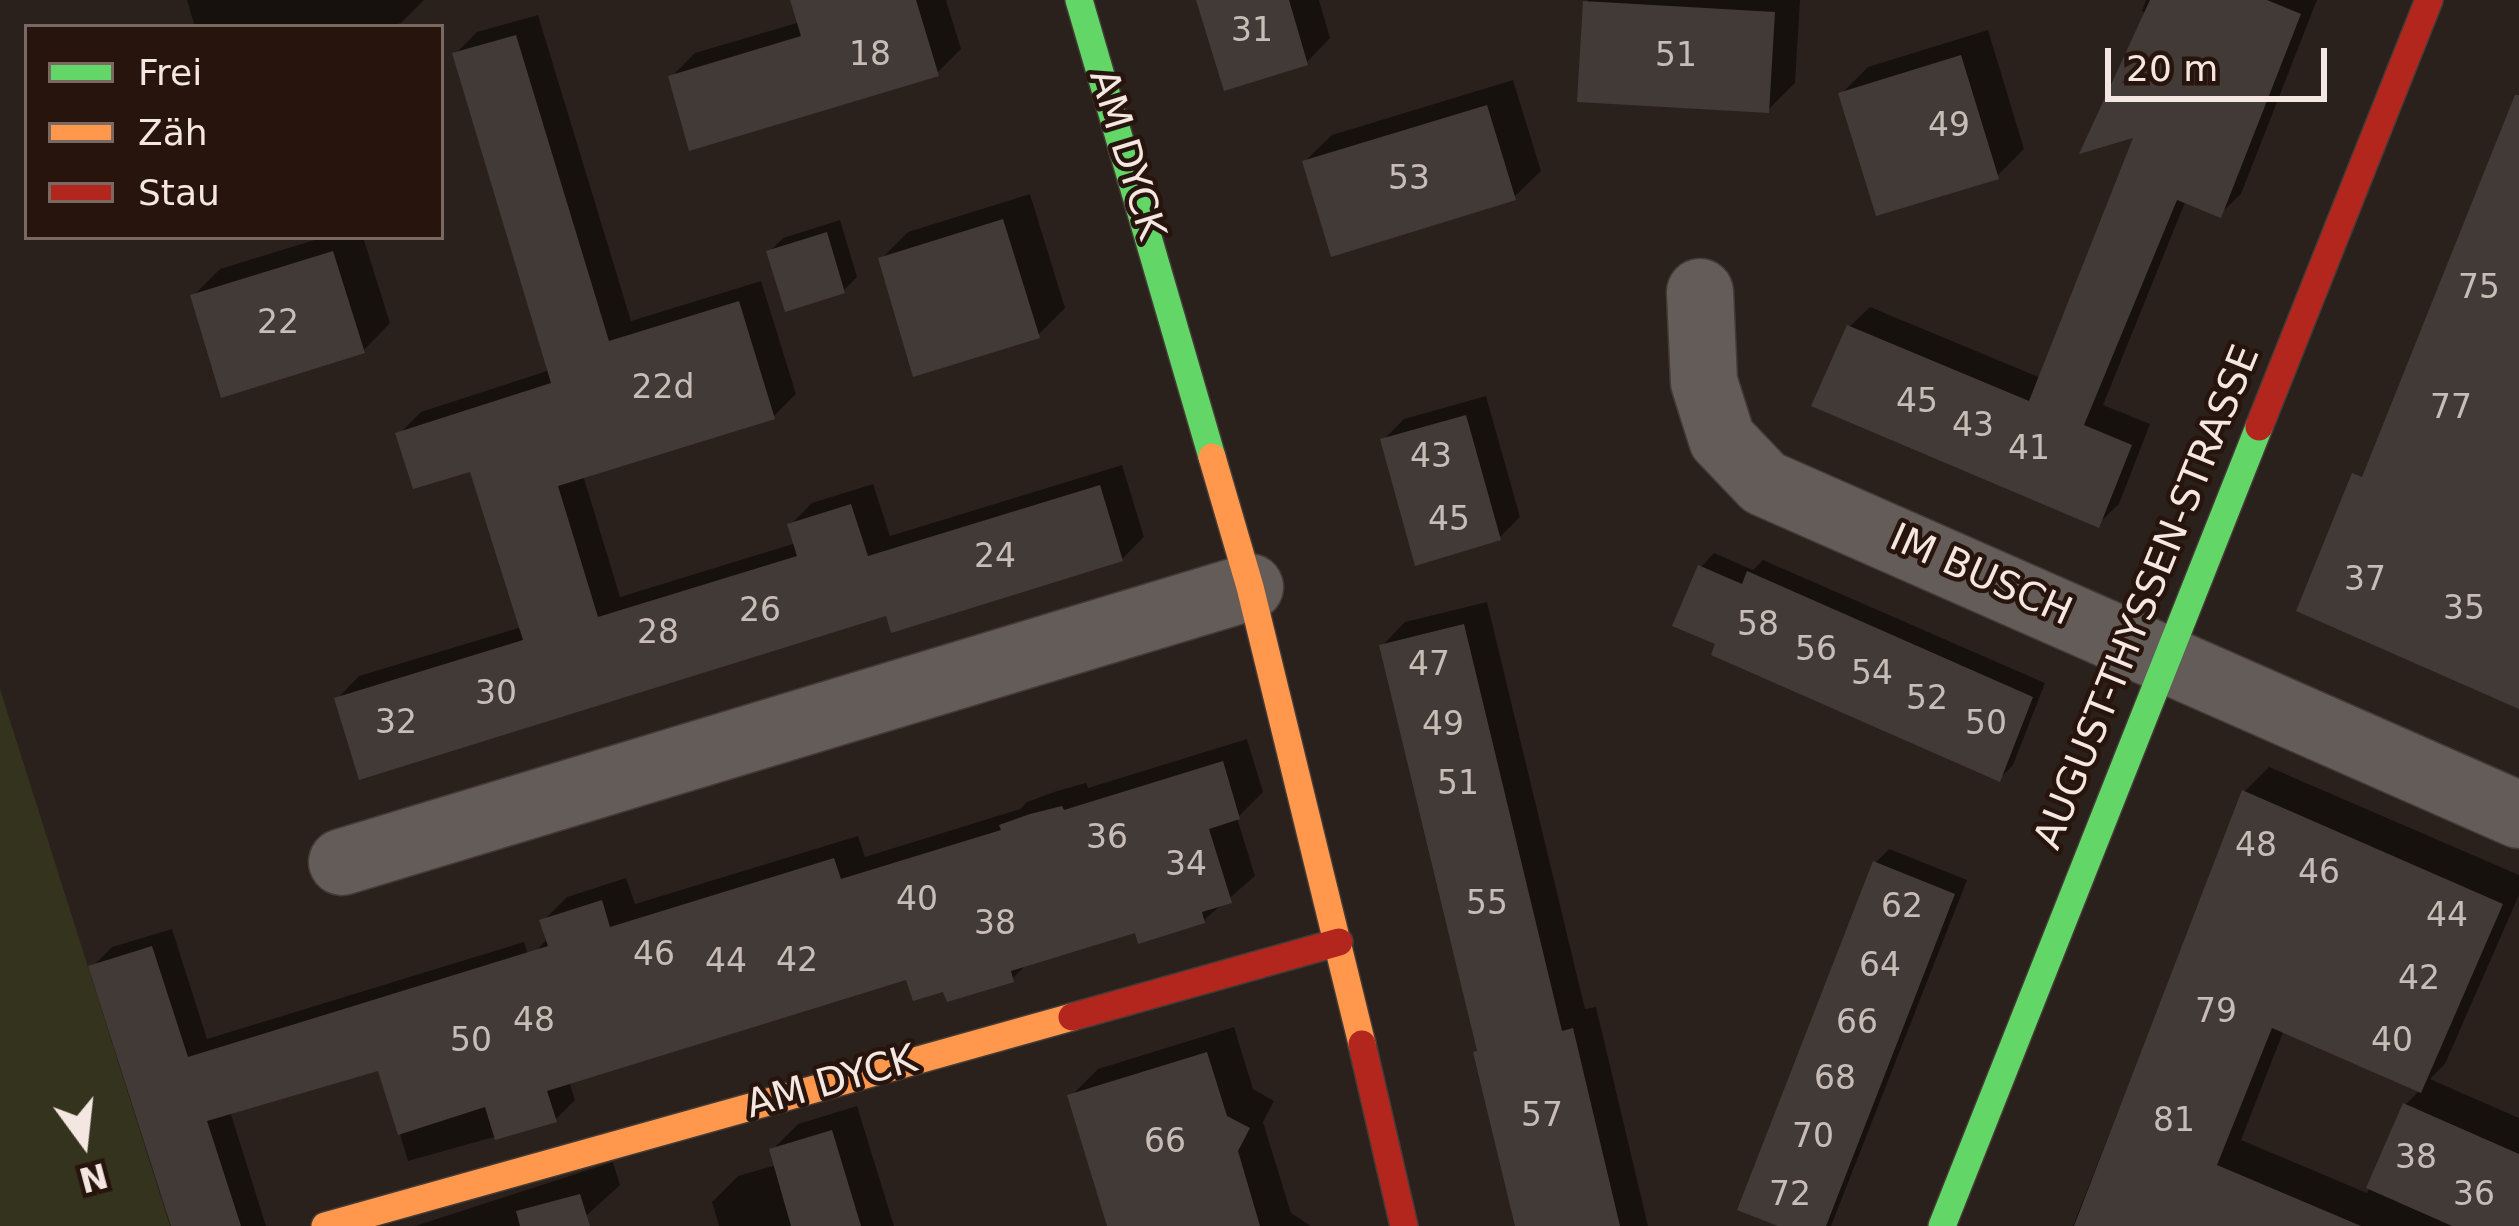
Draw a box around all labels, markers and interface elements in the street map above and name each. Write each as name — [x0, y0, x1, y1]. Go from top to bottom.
house number: 31 — [1231, 12, 1273, 52]
legend — [24, 24, 444, 240]
scale bar — [2111, 24, 2333, 98]
house number: 18 — [849, 36, 891, 76]
house number: 51 — [1655, 37, 1697, 77]
text: 20 m — [2126, 48, 2218, 89]
text: Frei — [138, 52, 202, 93]
street label: AM DYCK — [1077, 64, 1173, 246]
house number: 49 — [1928, 107, 1970, 147]
text: Zäh — [138, 112, 208, 153]
house number: 53 — [1388, 160, 1430, 200]
text: Stau — [138, 172, 220, 213]
house number: 75 — [2458, 269, 2500, 309]
house number: 22 — [257, 304, 299, 344]
street label: AUGUST-THYSSEN-STRASSE — [2026, 339, 2272, 857]
house number: 22d — [632, 369, 694, 409]
house number: 45 — [1896, 383, 1938, 423]
house number: 77 — [2430, 389, 2472, 429]
house number: 43 — [1952, 407, 1994, 447]
house number: 41 — [2008, 430, 2050, 470]
house number: 43 — [1410, 438, 1452, 478]
house number: 45 — [1428, 501, 1470, 541]
street label: IM BUSCH — [1882, 516, 2078, 638]
house number: 24 — [974, 538, 1016, 578]
house number: 37 — [2344, 561, 2386, 601]
house number: 35 — [2443, 590, 2485, 630]
house number: 26 — [739, 592, 781, 632]
house number: 58 — [1737, 606, 1779, 646]
house number: 28 — [637, 614, 679, 654]
house number: 56 — [1795, 631, 1837, 671]
house number: 47 — [1408, 646, 1450, 686]
house number: 54 — [1851, 655, 1893, 695]
house number: 30 — [475, 675, 517, 715]
house number: 52 — [1906, 680, 1948, 720]
house number: 32 — [375, 704, 417, 744]
house number: 50 — [1965, 705, 2007, 745]
house number: 49 — [1422, 706, 1464, 746]
house number: 51 — [1437, 765, 1479, 805]
house number: 36 — [1086, 819, 1128, 859]
house number: 48 — [2235, 827, 2277, 867]
house number: 34 — [1165, 846, 1207, 886]
house number: 46 — [2298, 854, 2340, 894]
house number: 40 — [896, 881, 938, 921]
house number: 55 — [1466, 885, 1508, 925]
house number: 62 — [1881, 888, 1923, 928]
house number: 44 — [2426, 897, 2468, 937]
house number: 38 — [974, 905, 1016, 945]
house number: 46 — [633, 936, 675, 976]
house number: 42 — [776, 942, 818, 982]
house number: 44 — [705, 943, 747, 983]
house number: 64 — [1859, 947, 1901, 987]
house number: 42 — [2398, 960, 2440, 1000]
house number: 79 — [2195, 993, 2237, 1033]
house number: 48 — [513, 1002, 555, 1042]
house number: 66 — [1836, 1004, 1878, 1044]
house number: 50 — [450, 1022, 492, 1062]
house number: 40 — [2371, 1022, 2413, 1062]
street label: AM DYCK — [741, 1037, 923, 1131]
house number: 68 — [1814, 1060, 1856, 1100]
north arrow — [24, 1082, 144, 1202]
house number: 57 — [1521, 1097, 1563, 1137]
house number: 81 — [2153, 1102, 2195, 1142]
house number: 70 — [1792, 1118, 1834, 1158]
house number: 66 — [1144, 1123, 1186, 1163]
house number: 38 — [2395, 1139, 2437, 1179]
text: N — [75, 1155, 112, 1200]
house number: 72 — [1769, 1176, 1811, 1216]
house number: 36 — [2453, 1176, 2495, 1216]

